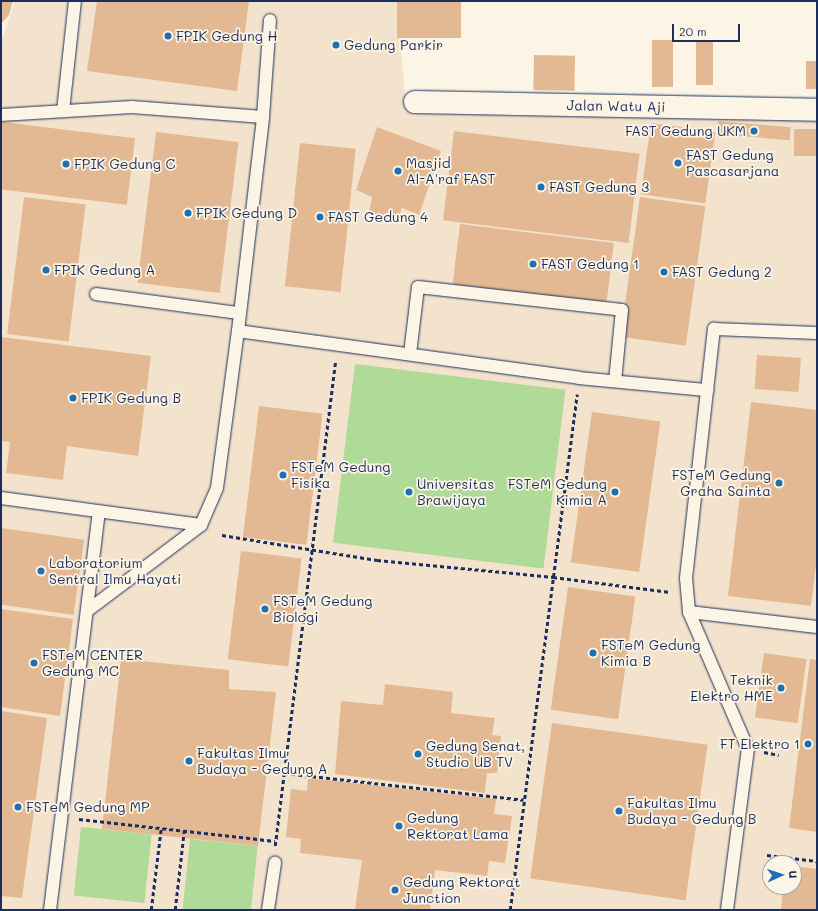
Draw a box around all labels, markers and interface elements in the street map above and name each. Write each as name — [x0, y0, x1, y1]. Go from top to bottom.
scale bar — [674, 16, 742, 42]
text: 20 m — [679, 23, 707, 39]
place label: FPIK Gedung H — [176, 28, 277, 44]
marker: FPIK Gedung H — [163, 31, 173, 41]
place label: Gedung Parkir — [344, 37, 443, 53]
marker: Gedung Parkir — [331, 40, 341, 50]
street label: Jalan Watu Aji — [566, 97, 666, 115]
place label: FAST Gedung UKM — [625, 123, 746, 139]
marker: FAST Gedung UKM — [749, 126, 759, 136]
place label: FAST Gedung Pascasarjana — [686, 147, 779, 180]
place label: Masjid Al-A'raf FAST — [406, 155, 495, 188]
place label: FPIK Gedung C — [74, 156, 175, 172]
marker: FAST Gedung Pascasarjana — [673, 158, 683, 168]
marker: FPIK Gedung C — [61, 159, 71, 169]
marker: Masjid Al-A'raf FAST — [393, 166, 403, 176]
place label: FAST Gedung 3 — [549, 179, 649, 195]
marker: FAST Gedung 3 — [536, 182, 546, 192]
place label: FPIK Gedung D — [196, 205, 297, 221]
marker: FPIK Gedung D — [183, 208, 193, 218]
place label: FAST Gedung 4 — [328, 209, 428, 225]
marker: FAST Gedung 4 — [315, 212, 325, 222]
place label: FAST Gedung 1 — [541, 256, 639, 272]
marker: FAST Gedung 1 — [528, 259, 538, 269]
place label: FPIK Gedung A — [54, 262, 155, 278]
place label: FAST Gedung 2 — [672, 264, 772, 280]
marker: FPIK Gedung A — [41, 265, 51, 275]
marker: FAST Gedung 2 — [659, 267, 669, 277]
place label: FPIK Gedung B — [81, 390, 181, 406]
marker: FPIK Gedung B — [68, 393, 78, 403]
place label: FSTeM Gedung Fisika — [291, 459, 390, 492]
place label: FSTeM Gedung Graha Sainta — [672, 467, 771, 500]
marker: FSTeM Gedung Fisika — [278, 470, 288, 480]
place label: Universitas Brawijaya — [417, 476, 494, 508]
place label: FSTeM Gedung Kimia A — [508, 476, 607, 508]
marker: FSTeM Gedung Graha Sainta — [774, 478, 784, 488]
marker: Universitas Brawijaya — [404, 487, 414, 497]
marker: FSTeM Gedung Kimia A — [610, 487, 620, 497]
place label: Laboratorium Sentral Ilmu Hayati — [49, 555, 181, 588]
marker: Laboratorium Sentral Ilmu Hayati — [36, 566, 46, 576]
place label: FSTeM Gedung Biologi — [273, 593, 372, 626]
marker: FSTeM Gedung Biologi — [260, 604, 270, 614]
place label: FSTeM Gedung Kimia B — [601, 637, 700, 670]
place label: FSTeM CENTER Gedung MC — [42, 647, 143, 680]
marker: FSTeM Gedung Kimia B — [588, 648, 598, 658]
marker: FSTeM CENTER Gedung MC — [29, 658, 39, 668]
place label: Teknik Elektro HME — [690, 672, 773, 704]
marker: Teknik Elektro HME — [776, 683, 786, 693]
place label: FT Elektro 1 — [720, 736, 800, 752]
place label: Gedung Senat, Studio UB TV — [426, 738, 525, 770]
marker: FT Elektro 1 — [803, 739, 813, 749]
place label: Fakultas Ilmu Budaya - Gedung A — [197, 745, 327, 778]
marker: Gedung Senat, Studio UB TV — [413, 749, 423, 759]
marker: Fakultas Ilmu Budaya - Gedung A — [184, 756, 194, 766]
place label: Fakultas Ilmu Budaya - Gedung B — [627, 795, 756, 828]
place label: FSTeM Gedung MP — [26, 799, 149, 815]
marker: FSTeM Gedung MP — [13, 802, 23, 812]
marker: Fakultas Ilmu Budaya - Gedung B — [614, 806, 624, 816]
place label: Gedung Rektorat Lama — [407, 810, 509, 842]
marker: Gedung Rektorat Lama — [394, 821, 404, 831]
north arrow — [762, 855, 802, 895]
text: U — [786, 870, 801, 879]
place label: Gedung Rektorat Junction — [403, 874, 520, 906]
marker: Gedung Rektorat Junction — [390, 885, 400, 895]

